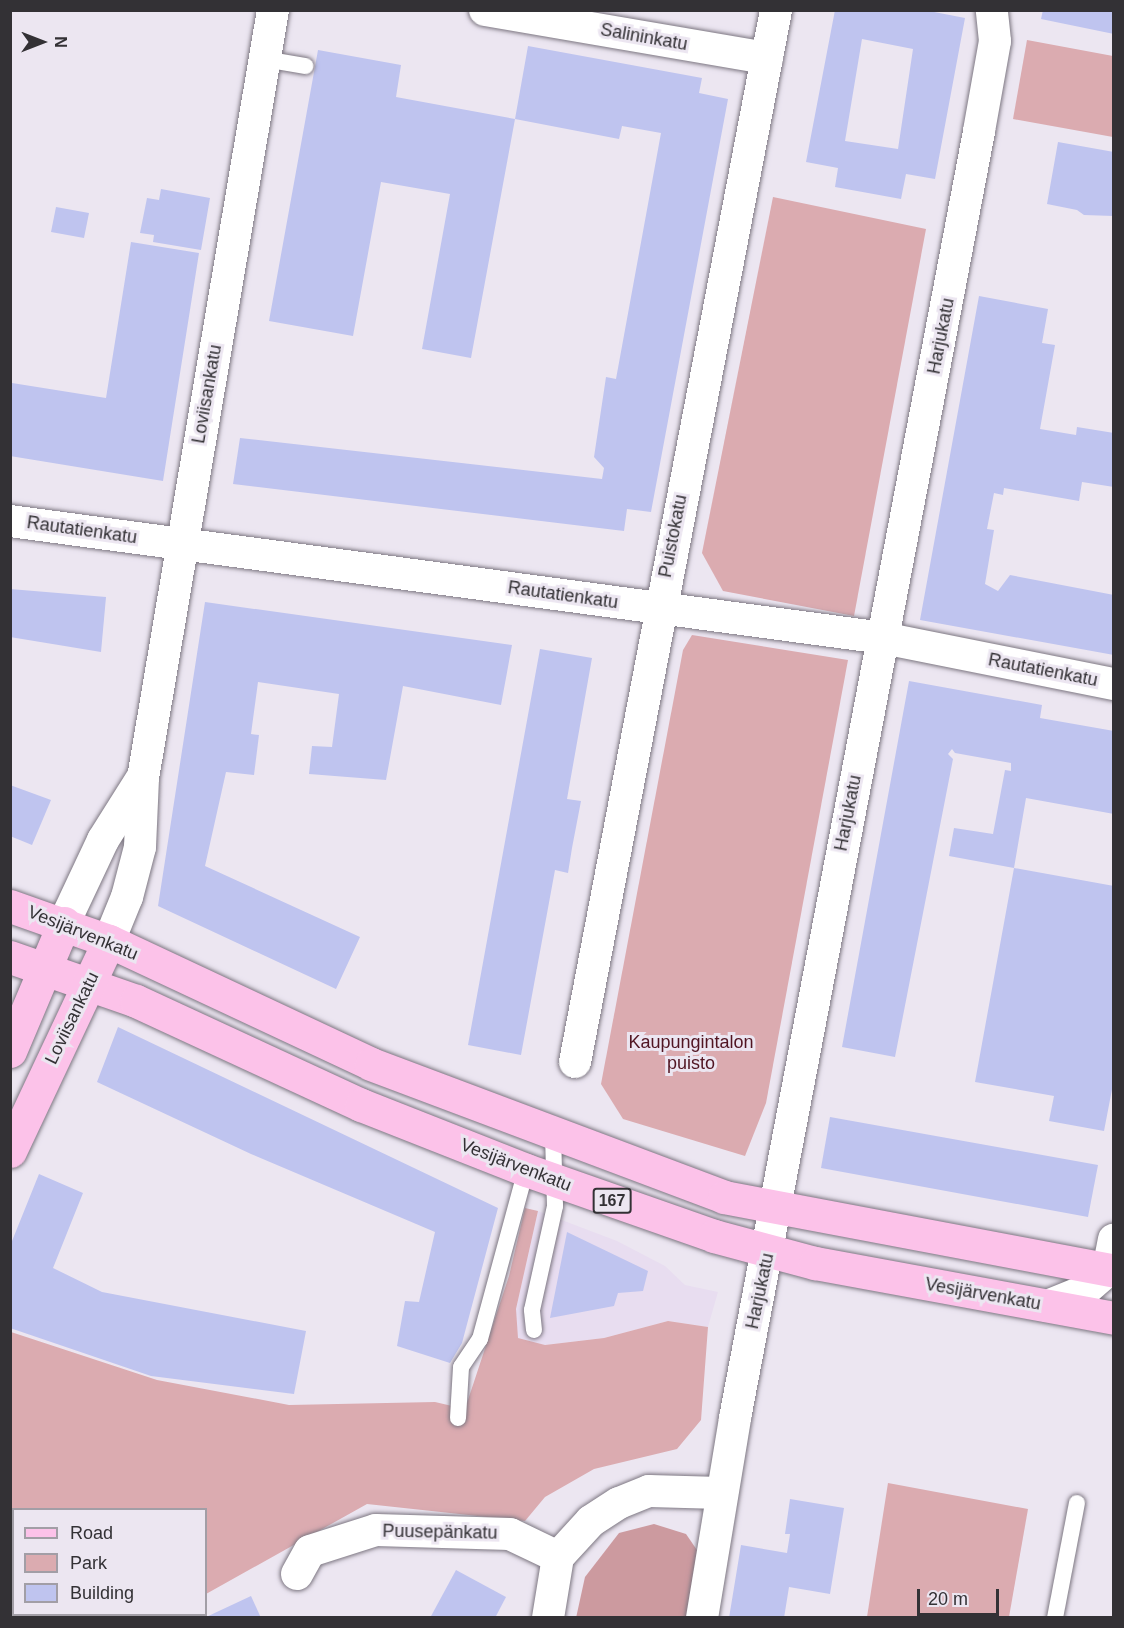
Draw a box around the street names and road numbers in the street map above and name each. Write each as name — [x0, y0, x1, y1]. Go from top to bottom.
street label: Salininkatu — [599, 19, 689, 55]
street label: Harjukatu — [923, 296, 959, 376]
street label: Loviisankatu — [188, 343, 226, 445]
street label: Puistokatu — [654, 493, 692, 579]
street label: Rautatienkatu — [25, 512, 139, 548]
street label: Rautatienkatu — [506, 577, 620, 613]
street label: Rautatienkatu — [986, 649, 1100, 691]
street label: Harjukatu — [830, 773, 866, 853]
street label: Vesijärvenkatu — [25, 901, 141, 965]
street label: Loviisankatu — [40, 968, 104, 1068]
street label: Vesijärvenkatu — [457, 1134, 575, 1196]
road number: 167 — [592, 1188, 632, 1214]
street label: Harjukatu — [741, 1251, 779, 1331]
street label: Vesijärvenkatu — [923, 1273, 1043, 1315]
street label: Puusepänkatu — [382, 1520, 498, 1544]

